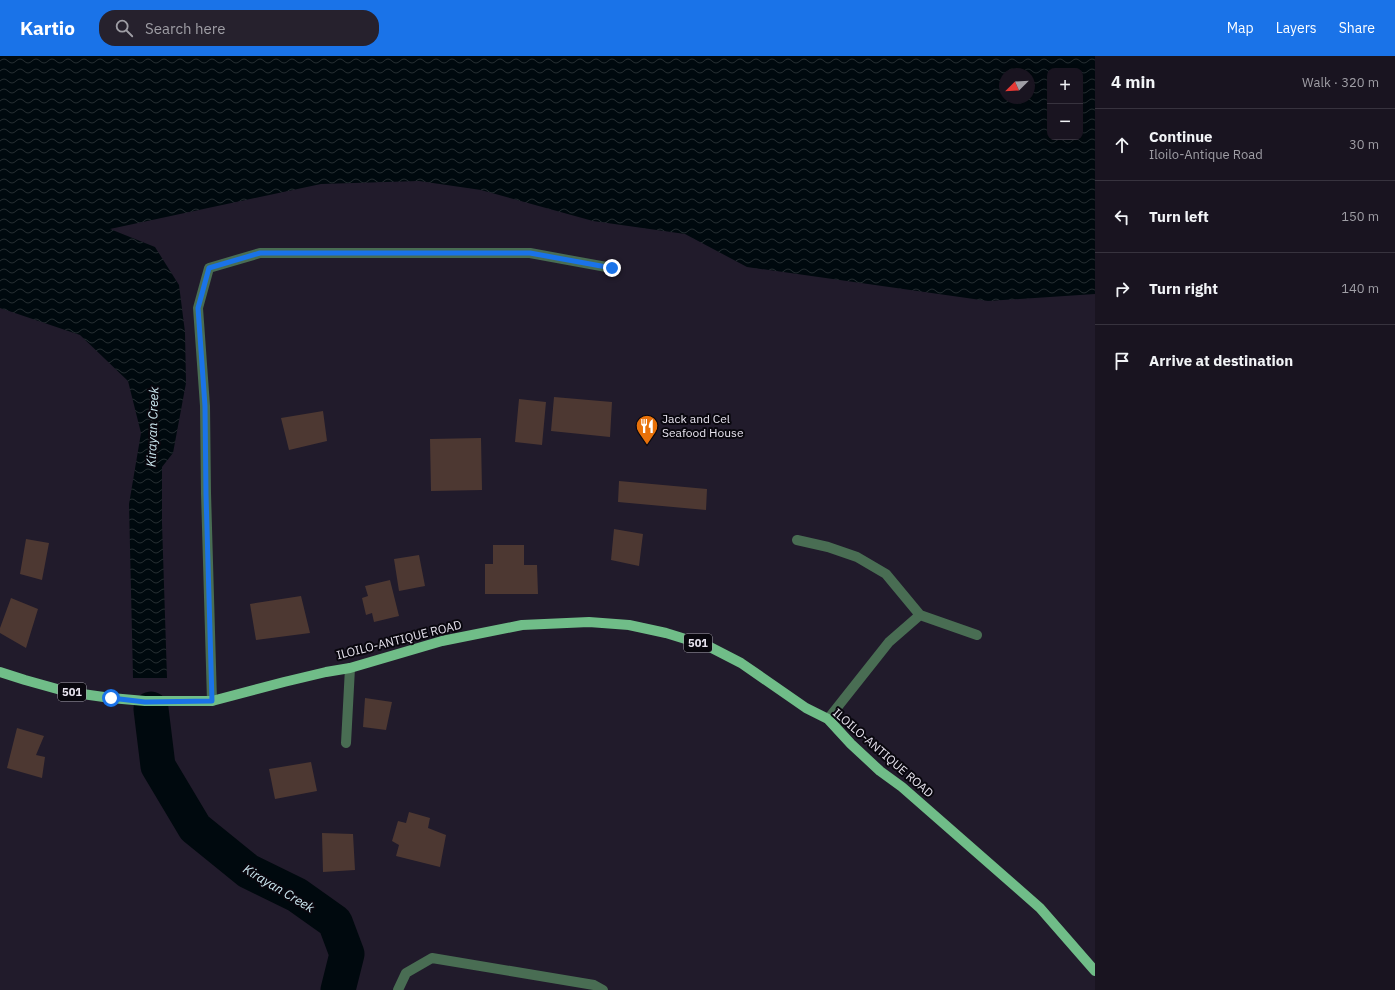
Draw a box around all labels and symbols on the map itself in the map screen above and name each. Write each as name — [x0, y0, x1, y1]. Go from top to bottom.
north arrow — [999, 68, 1035, 104]
route end — [603, 259, 621, 277]
water label: Kirayan Creek — [143, 386, 162, 467]
place label: Jack and Cel Seafood House — [662, 411, 744, 440]
restaurant icon: Jack and Cel Seafood House — [634, 413, 660, 446]
street label: ILOILO-ANTIQUE ROAD — [335, 617, 463, 662]
road number: 501 — [684, 634, 712, 652]
road number: 501 — [58, 683, 86, 701]
route start — [102, 689, 120, 707]
street label: ILOILO-ANTIQUE ROAD — [830, 705, 937, 800]
water label: Kirayan Creek — [240, 860, 318, 917]

